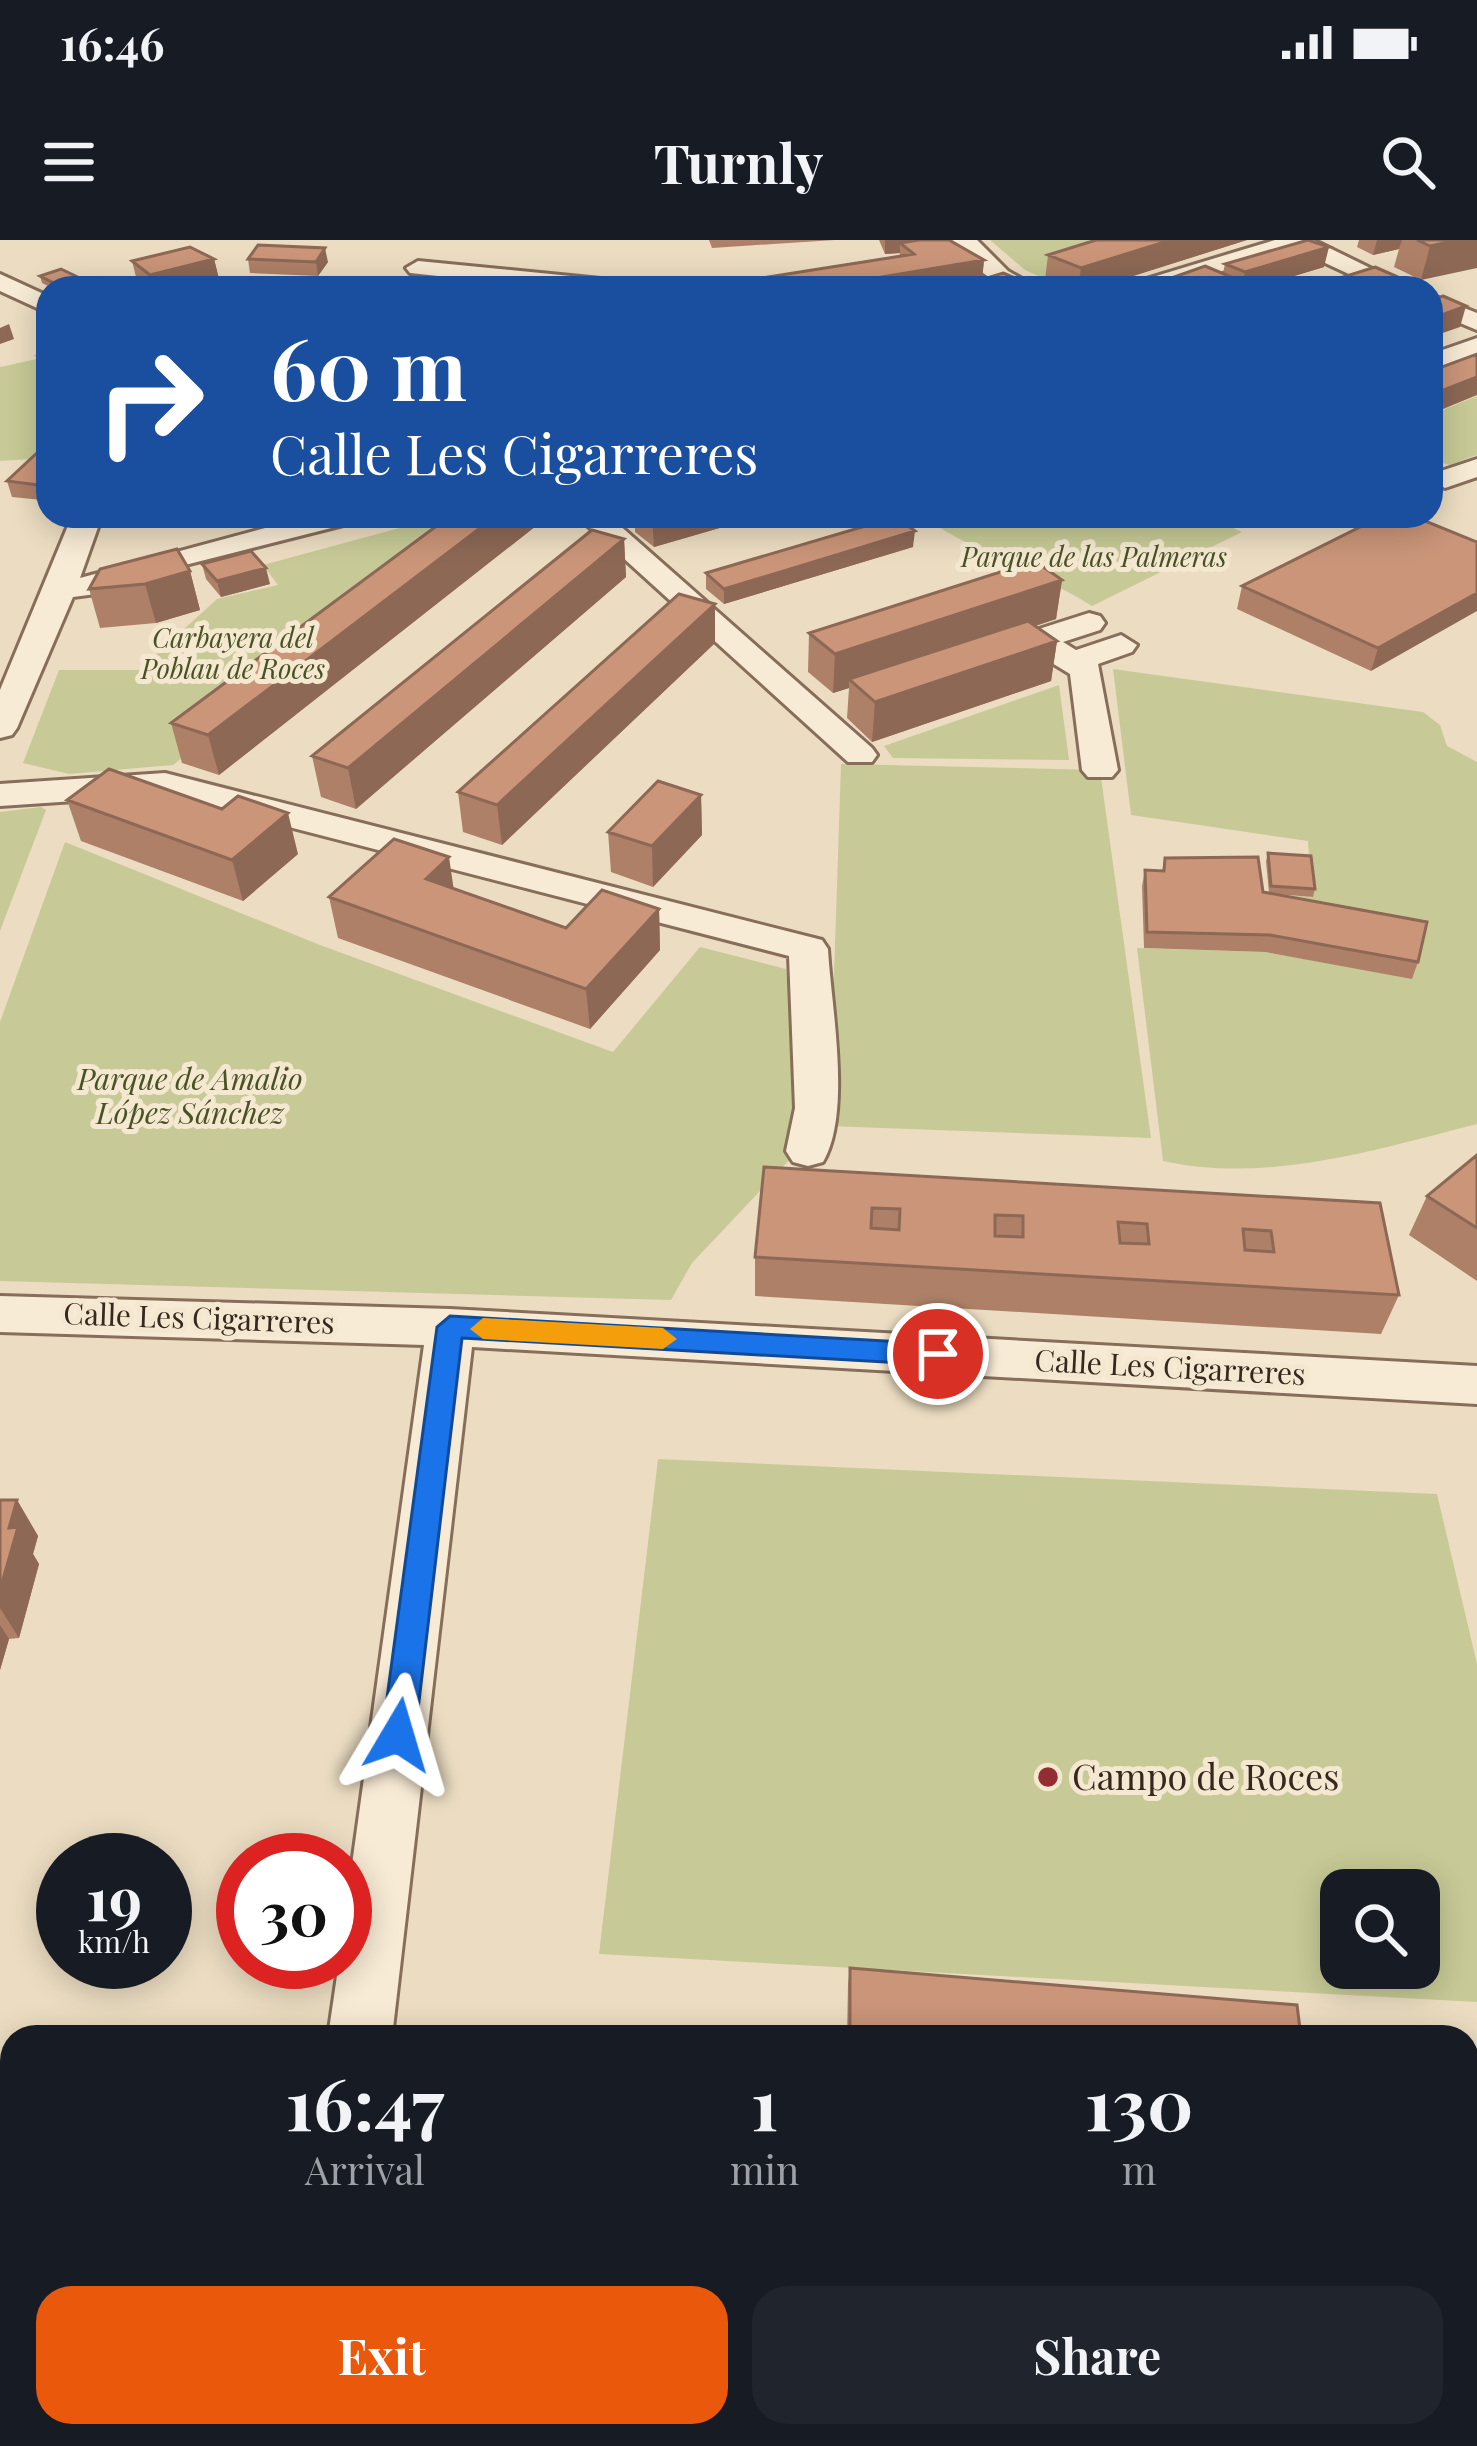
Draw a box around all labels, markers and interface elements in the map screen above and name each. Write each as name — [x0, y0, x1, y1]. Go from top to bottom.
text: 16:46 — [60, 12, 165, 72]
text: Turnly — [654, 126, 823, 198]
icon: menu — [36, 129, 102, 195]
icon: search — [1375, 129, 1441, 195]
text: 60 m — [270, 310, 467, 422]
icon: right — [72, 324, 228, 480]
text: Calle Les Cigarreres — [270, 417, 758, 489]
park label: Parque de las Palmeras — [960, 538, 1227, 574]
park label: Carbayera del Poblau de Roces — [140, 619, 325, 686]
park label: Parque de Amalio López Sánchez — [76, 1058, 303, 1132]
street label: Calle Les Cigarreres — [63, 1292, 335, 1342]
pin — [887, 1303, 989, 1405]
icon: arrive — [905, 1321, 971, 1387]
street label: Calle Les Cigarreres — [1034, 1339, 1307, 1393]
position arrow — [335, 1672, 461, 1798]
place label: Campo de Roces — [1072, 1751, 1339, 1799]
marker: Campo de Roces — [1035, 1764, 1061, 1790]
speed limit sign: 30 — [216, 1833, 372, 1989]
text: 19 — [86, 1856, 142, 1936]
map controls — [1320, 1869, 1440, 1989]
button: search — [1320, 1869, 1440, 1989]
text: km/h — [78, 1921, 150, 1961]
text: 16:47 — [286, 2053, 444, 2149]
text: 1 — [751, 2053, 778, 2149]
text: 130 — [1085, 2053, 1193, 2149]
text: Arrival — [305, 2143, 425, 2195]
text: min — [730, 2143, 799, 2195]
text: m — [1122, 2143, 1156, 2195]
button: Exit — [36, 2286, 728, 2424]
button: Share — [752, 2286, 1443, 2424]

